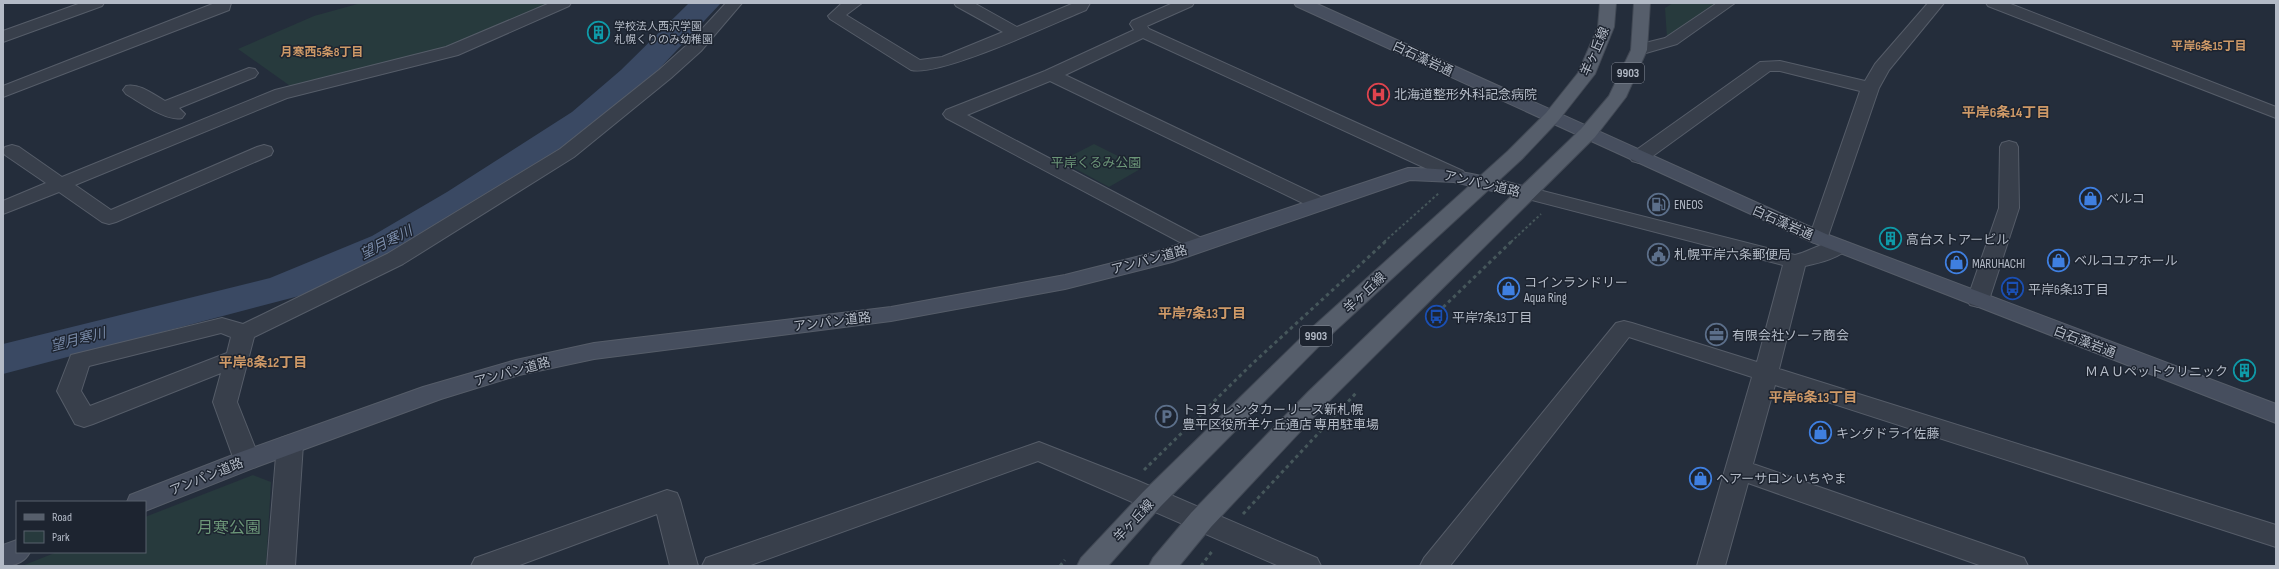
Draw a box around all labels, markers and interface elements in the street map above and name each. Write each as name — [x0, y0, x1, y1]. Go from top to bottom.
building icon: 学校法人西沢学園 札幌くりのみ幼稚園 — [585, 19, 611, 45]
place label: 学校法人西沢学園 札幌くりのみ幼稚園 — [614, 20, 713, 46]
street label: 羊ヶ丘線 — [1577, 24, 1613, 78]
street label: 白石藻岩通 — [1390, 38, 1455, 80]
district label: 平岸6条15丁目 — [2171, 39, 2247, 54]
district label: 月寒西5条8丁目 — [281, 45, 363, 60]
road number: 9903 — [1612, 63, 1644, 83]
hospital icon: 北海道整形外科記念病院 — [1365, 81, 1391, 107]
place label: 北海道整形外科記念病院 — [1394, 87, 1537, 103]
district label: 平岸6条14丁目 — [1962, 104, 2050, 121]
park label: 平岸くるみ公園 — [1051, 155, 1141, 171]
street label: アンパン道路 — [1442, 167, 1522, 201]
shop icon: ベルコ — [2077, 185, 2103, 211]
fuel station icon: ENEOS — [1645, 191, 1671, 217]
place label: ベルコ — [2106, 191, 2145, 207]
place label: ENEOS — [1674, 197, 1704, 213]
street label: 白石藻岩通 — [1750, 202, 1816, 243]
water label: 望月寒川 — [357, 221, 417, 263]
building icon: 高台ストアービル — [1877, 226, 1903, 252]
place label: 高台ストアービル — [1906, 232, 2009, 248]
public building icon: 札幌平岸六条郵便局 — [1646, 241, 1672, 267]
street label: アンパン道路 — [1109, 242, 1189, 278]
place label: 札幌平岸六条郵便局 — [1674, 247, 1791, 263]
shop icon: ベルコユアホール — [2045, 247, 2071, 273]
shop icon: MARUHACHI — [1943, 250, 1969, 276]
place label: ベルコユアホール — [2074, 253, 2178, 269]
place label: MARUHACHI — [1972, 256, 2025, 272]
street label: 羊ヶ丘線 — [1340, 269, 1389, 316]
place label: コインランドリー Aqua Ring — [1523, 275, 1628, 306]
shop icon: コインランドリー Aqua Ring — [1496, 276, 1522, 302]
bus stop icon: 平岸6条13丁目 — [1999, 276, 2025, 302]
place label: 平岸6条13丁目 — [2028, 282, 2109, 298]
bus stop icon: 平岸7条13丁目 — [1424, 304, 1450, 330]
district label: 平岸7条13丁目 — [1158, 305, 1246, 322]
street label: アンパン道路 — [792, 309, 872, 335]
place label: 平岸7条13丁目 — [1452, 310, 1532, 326]
office icon: 有限会社ソーラ商会 — [1704, 322, 1730, 348]
street label: 白石藻岩通 — [2051, 323, 2118, 361]
water label: 望月寒川 — [49, 324, 109, 355]
road number: 9903 — [1300, 326, 1332, 346]
place label: 有限会社ソーラ商会 — [1732, 328, 1849, 344]
district label: 平岸8条12丁目 — [219, 354, 307, 371]
street label: アンパン道路 — [472, 354, 552, 390]
building icon: ＭＡＵペットクリニック — [2231, 358, 2257, 384]
place label: ＭＡＵペットクリニック — [2085, 364, 2228, 380]
district label: 平岸6条13丁目 — [1769, 389, 1857, 406]
place label: トヨタレンタカーリース新札幌 豊平区役所羊ケ丘通店 専用駐車場 — [1182, 402, 1379, 433]
parking icon: トヨタレンタカーリース新札幌 豊平区役所羊ケ丘通店 専用駐車場 — [1153, 403, 1179, 429]
shop icon: キングドライ佐藤 — [1807, 420, 1833, 446]
place label: キングドライ佐藤 — [1836, 426, 1940, 442]
street label: アンパン道路 — [167, 455, 246, 499]
shop icon: ヘアーサロン いちやま — [1687, 465, 1713, 491]
place label: ヘアーサロン いちやま — [1716, 471, 1847, 487]
street label: 羊ヶ丘線 — [1110, 496, 1157, 545]
legend — [16, 501, 146, 553]
text: Road — [52, 510, 72, 525]
park label: 月寒公園 — [197, 519, 261, 538]
text: Park — [52, 530, 70, 545]

